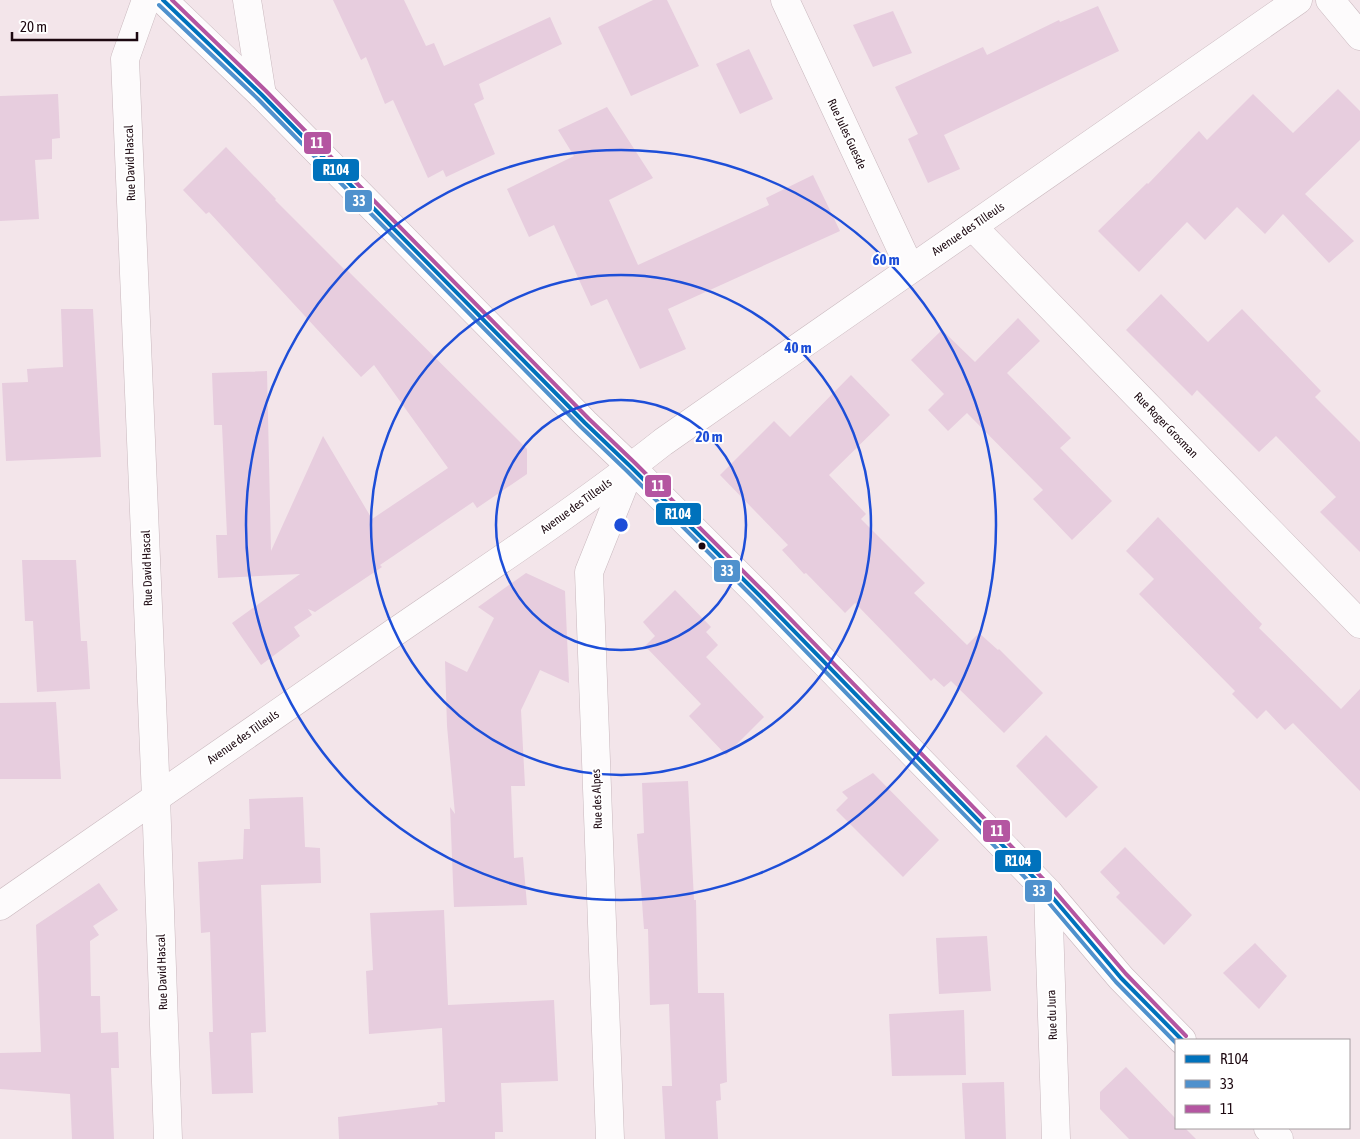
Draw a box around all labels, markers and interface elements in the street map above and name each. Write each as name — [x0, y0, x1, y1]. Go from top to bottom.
scale bar — [12, 10, 138, 42]
text: 20 m — [20, 18, 47, 35]
street label: Rue Jules Guesde — [825, 97, 869, 171]
street label: Rue David Hascal — [122, 124, 138, 201]
line badge: 11 — [303, 131, 332, 155]
text: 11 — [310, 135, 324, 151]
line badge: R104 — [312, 158, 360, 182]
text: R104 — [323, 162, 350, 178]
line badge: 33 — [344, 189, 373, 213]
text: 33 — [352, 193, 366, 209]
street label: Avenue des Tilleuls — [929, 200, 1007, 258]
text: 60 m — [873, 251, 900, 268]
text: 40 m — [784, 339, 812, 356]
street label: Rue Roger Grosman — [1131, 389, 1201, 461]
text: 20 m — [696, 428, 723, 445]
line badge: 11 — [644, 474, 672, 498]
street label: Avenue des Tilleuls — [538, 475, 614, 537]
text: 11 — [651, 478, 665, 494]
line badge: R104 — [655, 502, 702, 526]
text: R104 — [665, 506, 692, 522]
centre of rings — [612, 516, 630, 534]
street label: Rue David Hascal — [139, 529, 155, 606]
unlabelled marker — [697, 541, 707, 551]
line badge: 33 — [713, 559, 741, 583]
text: 33 — [720, 563, 734, 579]
street label: Avenue des Tilleuls — [204, 707, 282, 767]
street label: Rue des Alpes — [589, 769, 605, 829]
line badge: 11 — [982, 819, 1011, 843]
text: 11 — [990, 823, 1004, 839]
line badge: R104 — [994, 849, 1042, 873]
text: R104 — [1005, 853, 1032, 869]
line badge: 33 — [1024, 879, 1053, 903]
text: 33 — [1032, 883, 1046, 899]
street label: Rue David Hascal — [154, 933, 170, 1010]
street label: Rue du Jura — [1044, 989, 1060, 1041]
legend — [1175, 1039, 1350, 1129]
text: R104 — [1220, 1050, 1249, 1067]
text: 33 — [1220, 1075, 1234, 1092]
text: 11 — [1220, 1100, 1234, 1117]

